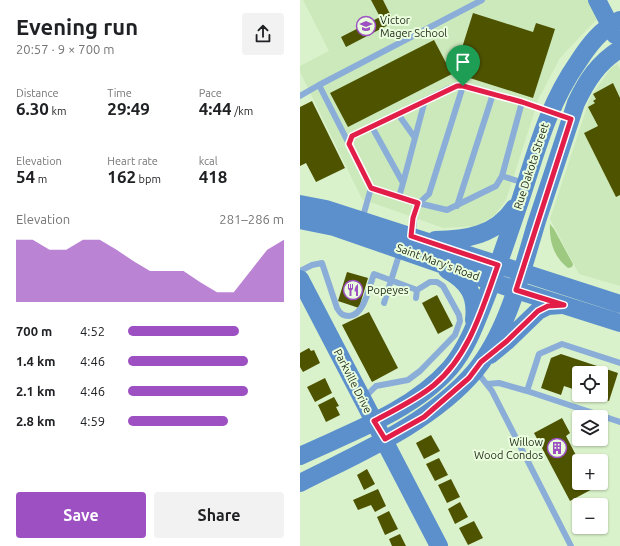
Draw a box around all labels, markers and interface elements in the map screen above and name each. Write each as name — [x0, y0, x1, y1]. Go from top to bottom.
button: share — [242, 13, 284, 55]
text: Evening run — [16, 14, 138, 39]
place label: Victor Mager School — [380, 14, 447, 39]
school or university icon: Victor Mager School — [355, 15, 377, 37]
text: 20:57 · 9 × 700 m — [16, 42, 115, 56]
pin — [446, 45, 480, 86]
icon: arrive — [452, 51, 474, 73]
text: Distance — [16, 87, 59, 99]
text: Time — [107, 87, 132, 99]
text: Pace — [199, 87, 222, 99]
text: 6.30 — [16, 99, 49, 118]
text: 29:49 — [107, 99, 150, 118]
text: 4:44 — [199, 99, 232, 118]
text: km — [49, 105, 67, 117]
text: /km — [232, 105, 253, 117]
street label: Rue Dakota Street — [511, 121, 551, 211]
text: Elevation — [16, 155, 62, 167]
text: Heart rate — [107, 155, 158, 167]
text: kcal — [199, 155, 218, 167]
text: 54 — [16, 167, 35, 186]
text: 162 — [107, 167, 136, 186]
text: 418 — [199, 167, 227, 186]
text: m — [35, 173, 47, 185]
text: bpm — [136, 173, 161, 185]
text: Elevation — [16, 212, 70, 226]
text: 281–286 m — [219, 212, 284, 226]
street label: Saint Mary's Road — [395, 241, 481, 283]
restaurant icon: Popeyes — [342, 279, 364, 301]
place label: Popeyes — [367, 284, 409, 296]
text: 700 m — [16, 324, 52, 338]
text: 4:52 — [80, 324, 105, 338]
street label: Parkville Drive — [332, 347, 374, 415]
text: 1.4 km — [16, 354, 55, 368]
text: 4:46 — [80, 354, 105, 368]
map controls — [572, 366, 608, 534]
button: locate — [572, 366, 608, 402]
text: 2.1 km — [16, 384, 55, 398]
text: 4:46 — [80, 384, 105, 398]
button: layers — [572, 410, 608, 446]
text: 2.8 km — [16, 414, 55, 428]
text: 4:59 — [80, 414, 105, 428]
place label: Willow Wood Condos — [474, 436, 543, 461]
building icon: Willow Wood Condos — [546, 437, 568, 459]
button: + — [572, 454, 608, 490]
button: Save — [16, 492, 146, 538]
button: Share — [154, 492, 284, 538]
button: − — [572, 498, 608, 534]

